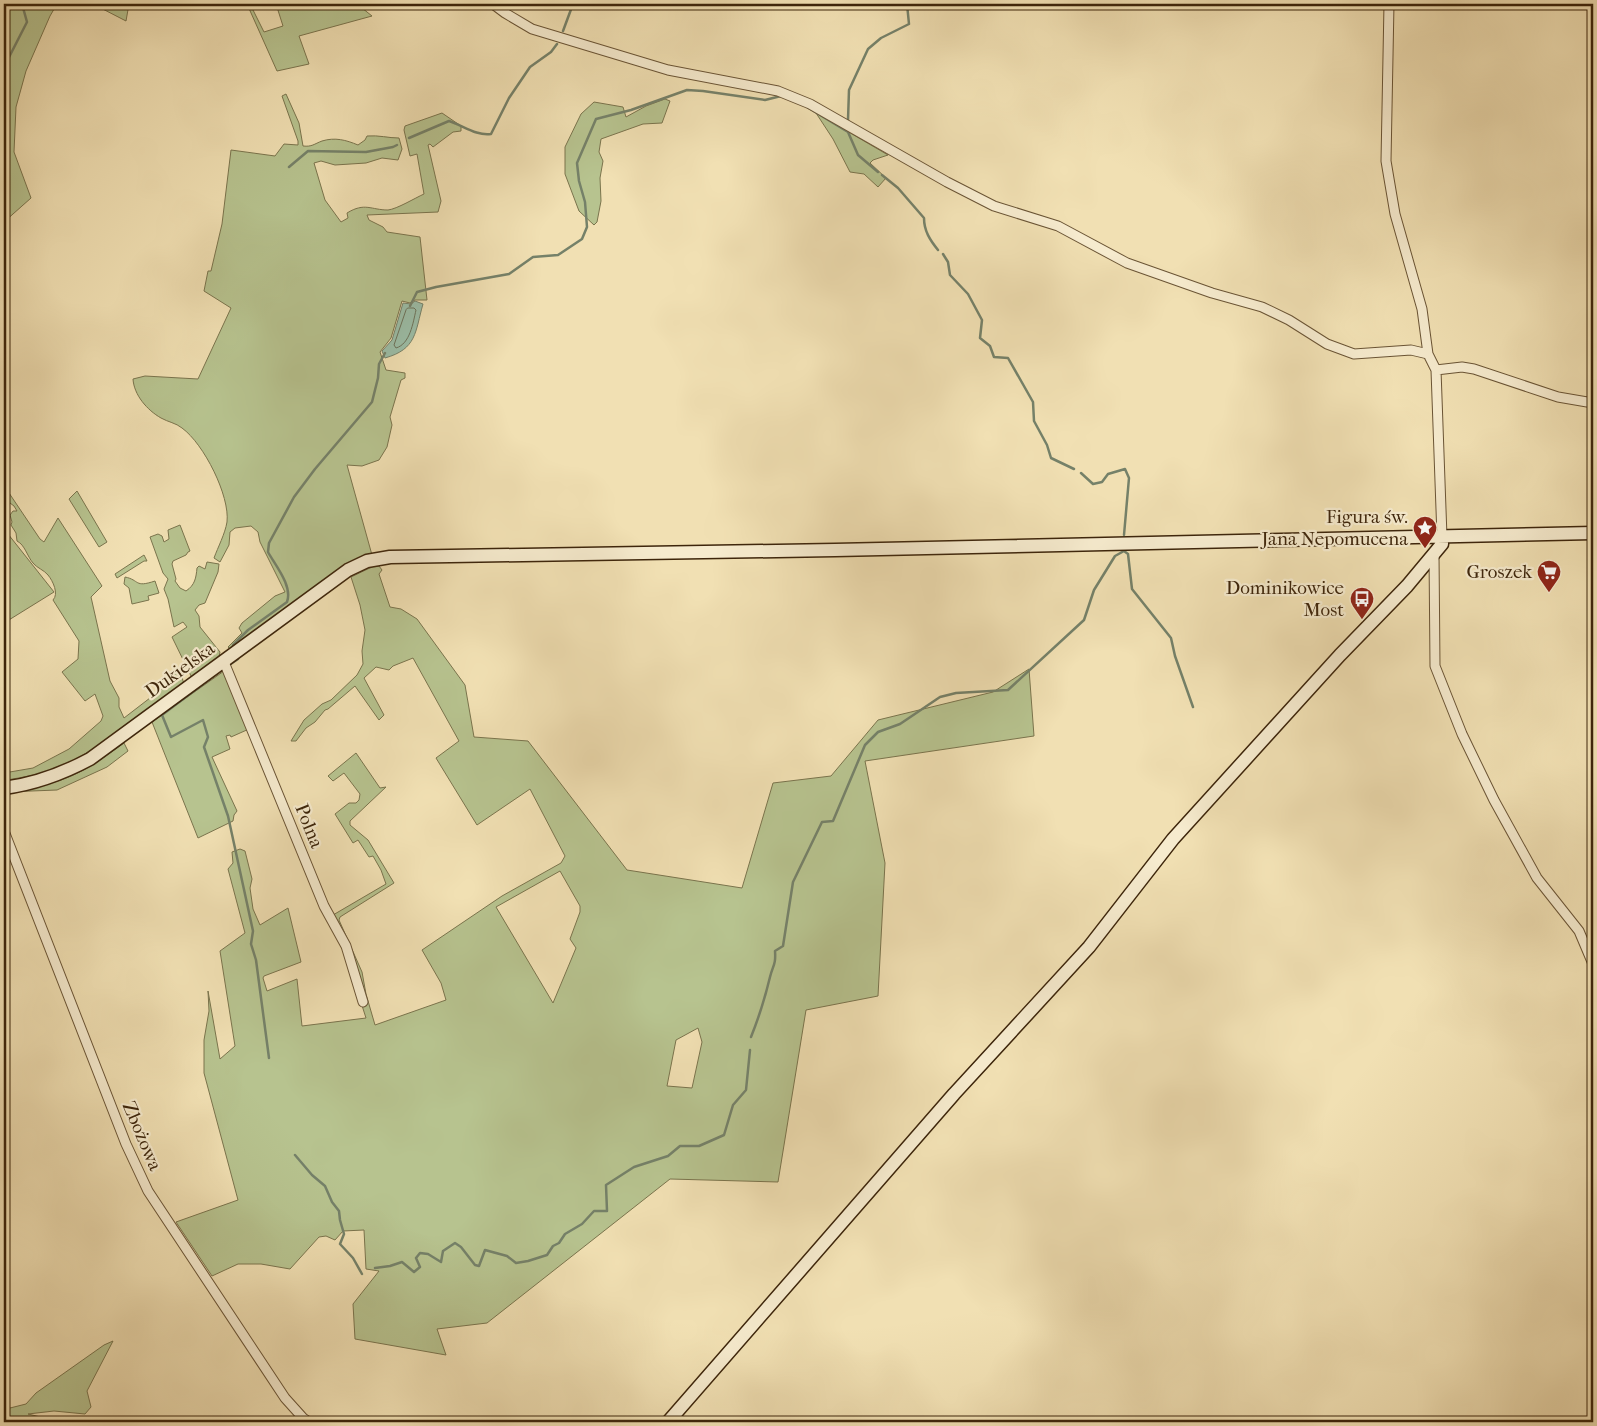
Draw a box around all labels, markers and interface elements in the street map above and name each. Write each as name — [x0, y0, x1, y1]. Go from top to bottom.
place label: Figura św. Jana Nepomucena — [1259, 506, 1408, 550]
place icon: Figura św. Jana Nepomucena — [1412, 515, 1438, 549]
supermarket icon: Groszek — [1536, 559, 1562, 593]
place label: Groszek — [1466, 561, 1532, 583]
place label: Dominikowice Most — [1226, 577, 1344, 621]
bus stop icon: Dominikowice Most — [1349, 586, 1375, 620]
street label: Dukielska — [141, 637, 219, 703]
street label: Polna — [290, 801, 328, 851]
street label: Zbożowa — [118, 1098, 166, 1174]

